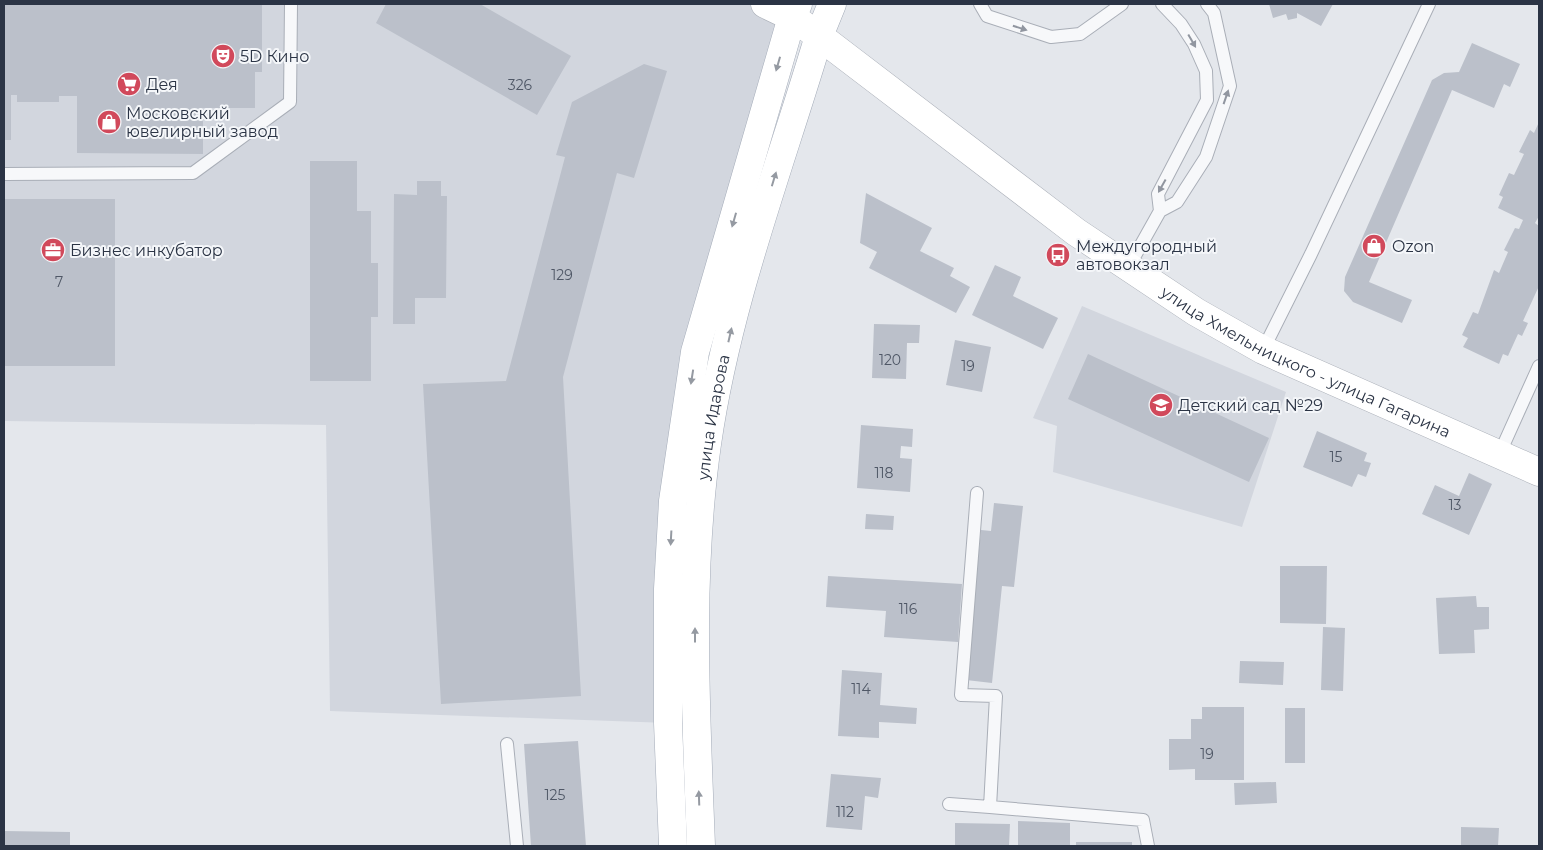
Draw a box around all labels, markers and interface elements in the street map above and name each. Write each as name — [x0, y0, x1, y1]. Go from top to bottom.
one-way arrow — [1012, 25, 1027, 32]
one-way arrow — [1188, 34, 1196, 49]
theatre icon: 5D Кино — [210, 43, 236, 69]
place label: 5D Кино — [240, 47, 310, 66]
one-way arrow — [774, 57, 782, 72]
supermarket icon: Дея — [116, 71, 142, 97]
place label: Дея — [146, 75, 178, 94]
house number: 326 — [508, 76, 533, 94]
one-way arrow — [1222, 89, 1230, 104]
place label: Московский ювелирный завод — [126, 104, 278, 141]
shop icon: Московский ювелирный завод — [96, 109, 122, 135]
one-way arrow — [771, 172, 779, 187]
one-way arrow — [1158, 179, 1166, 194]
one-way arrow — [729, 213, 737, 228]
shop icon: Ozon — [1361, 233, 1387, 259]
office icon: Бизнес инкубатор — [40, 237, 66, 263]
place label: Междугородный автовокзал — [1076, 237, 1217, 274]
place label: Ozon — [1392, 237, 1434, 256]
place label: Бизнес инкубатор — [70, 241, 223, 260]
bus stop icon: Междугородный автовокзал — [1045, 242, 1071, 268]
house number: 129 — [551, 266, 573, 284]
house number: 7 — [55, 273, 63, 291]
street label: улица Хмельницкого - улица Гагарина — [1156, 282, 1453, 442]
one-way arrow — [726, 328, 734, 343]
house number: 120 — [879, 351, 901, 369]
street label: улица Идарова — [693, 353, 734, 482]
house number: 19 — [961, 357, 975, 375]
one-way arrow — [687, 369, 695, 385]
school or university icon: Детский сад №29 — [1148, 392, 1174, 418]
place label: Детский сад №29 — [1178, 396, 1323, 415]
house number: 15 — [1330, 448, 1343, 466]
house number: 118 — [874, 464, 894, 482]
house number: 13 — [1449, 496, 1462, 514]
one-way arrow — [667, 530, 675, 546]
house number: 116 — [899, 600, 918, 618]
one-way arrow — [691, 627, 699, 643]
house number: 114 — [851, 680, 871, 698]
house number: 19 — [1200, 745, 1214, 763]
house number: 125 — [545, 786, 566, 804]
one-way arrow — [695, 789, 703, 805]
house number: 112 — [836, 803, 854, 821]

